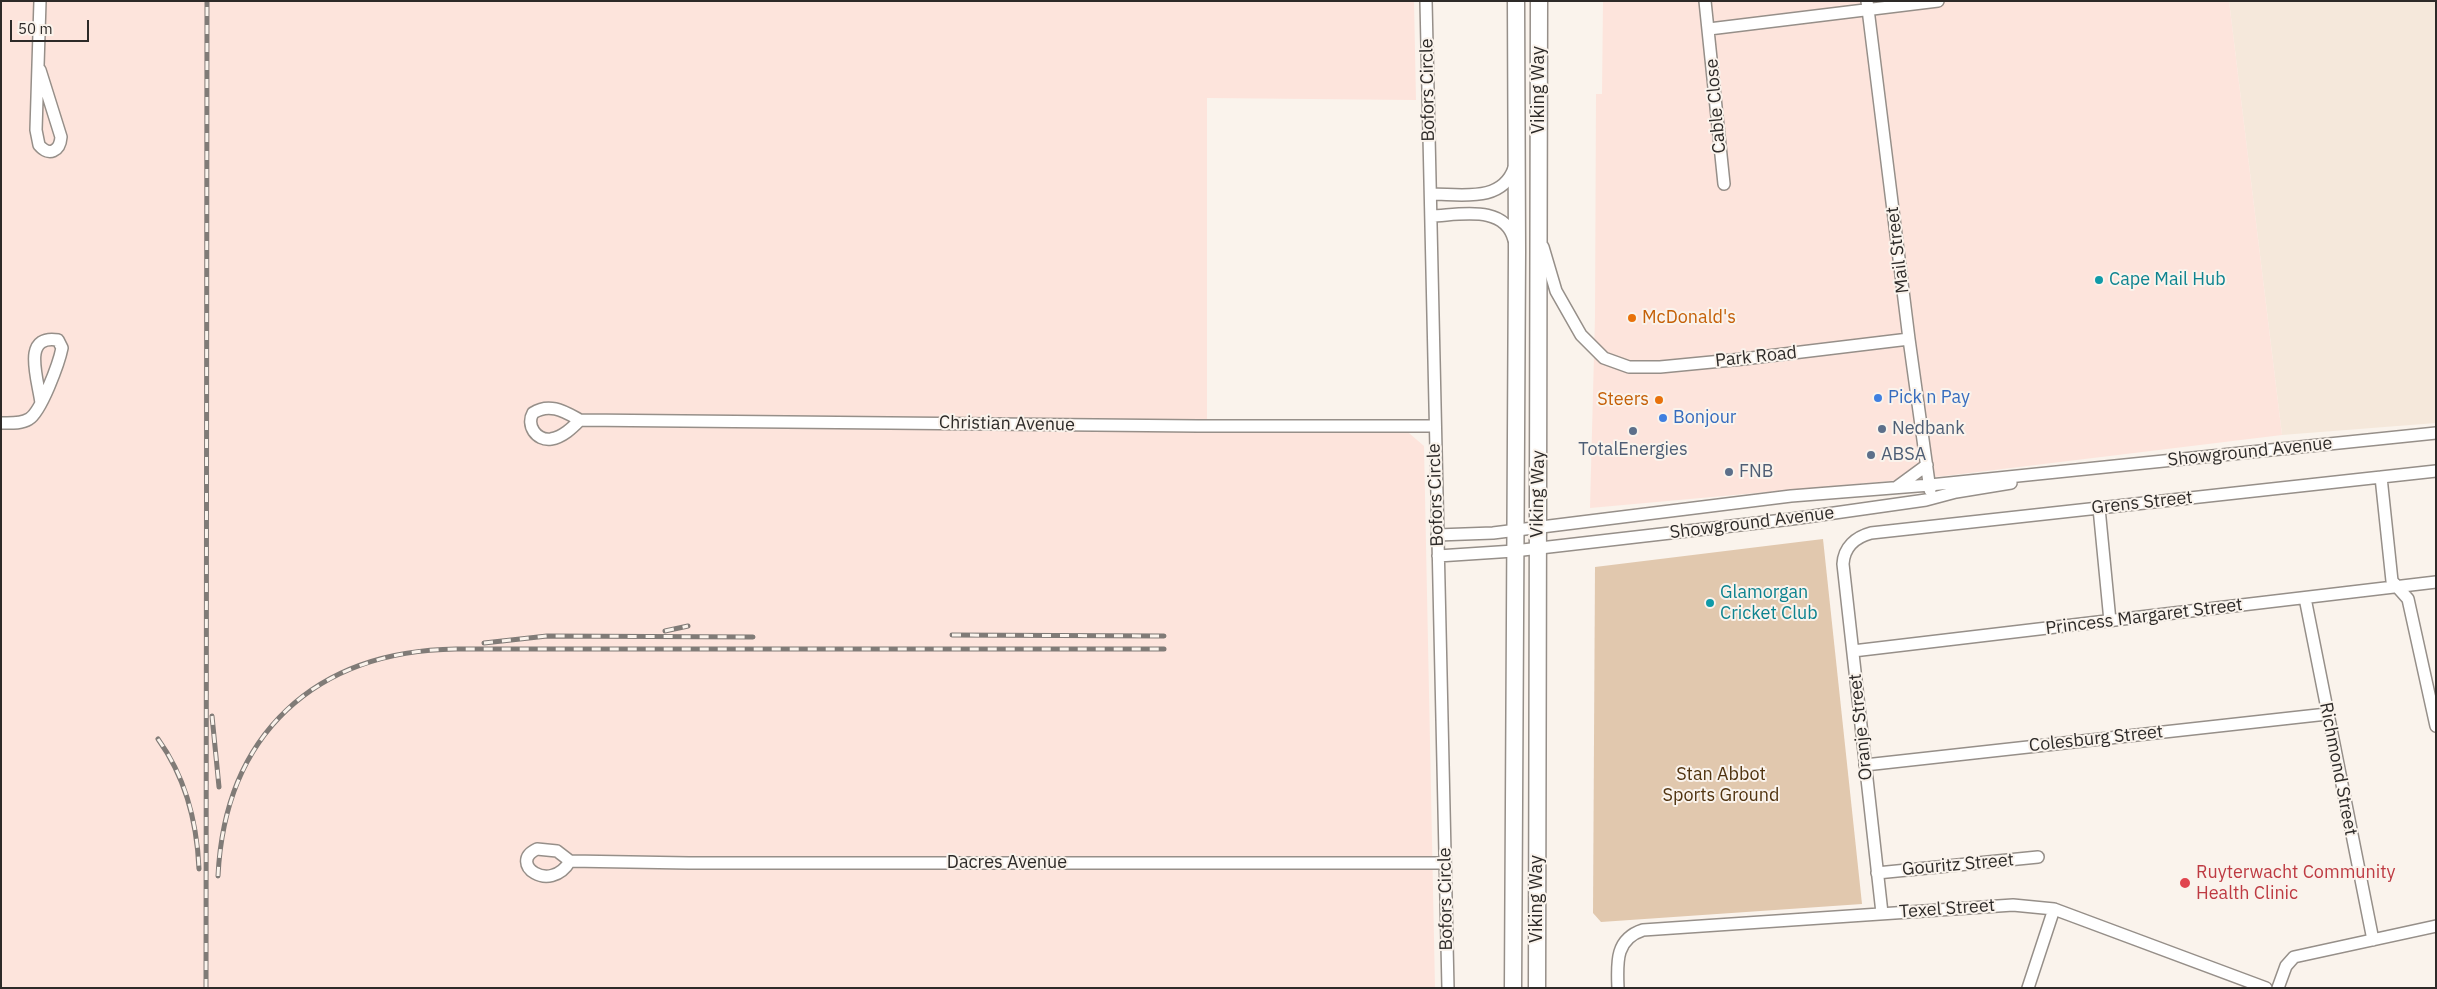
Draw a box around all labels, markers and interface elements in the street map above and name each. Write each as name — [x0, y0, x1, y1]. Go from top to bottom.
scale bar — [12, 10, 91, 42]
text: 50 m — [18, 19, 53, 38]
street label: Bofors Circle — [1416, 38, 1440, 142]
street label: Viking Way — [1528, 46, 1550, 134]
street label: Cable Close — [1701, 58, 1731, 154]
street label: Mail Street — [1882, 205, 1914, 295]
place label: Cape Mail Hub — [2109, 269, 2226, 291]
marker: Cape Mail Hub — [2093, 274, 2105, 286]
place label: McDonald's — [1642, 307, 1736, 329]
marker: McDonald's — [1626, 312, 1638, 324]
street label: Park Road — [1714, 342, 1798, 372]
place label: Pick n Pay — [1888, 387, 1970, 409]
place label: Steers — [1597, 389, 1649, 411]
marker: Pick n Pay — [1872, 392, 1884, 404]
marker: Steers — [1653, 394, 1665, 406]
place label: Bonjour — [1673, 407, 1736, 429]
street label: Christian Avenue — [939, 412, 1075, 436]
marker: Bonjour — [1657, 412, 1669, 424]
place label: Nedbank — [1892, 418, 1965, 440]
marker: Nedbank — [1876, 423, 1888, 435]
marker: TotalEnergies — [1627, 425, 1639, 437]
street label: Showground Avenue — [2167, 433, 2333, 471]
place label: TotalEnergies — [1578, 439, 1688, 461]
street label: Bofors Circle — [1423, 443, 1449, 547]
place label: ABSA — [1881, 444, 1926, 466]
marker: ABSA — [1865, 449, 1877, 461]
street label: Viking Way — [1526, 450, 1550, 538]
place label: FNB — [1739, 461, 1774, 483]
marker: FNB — [1723, 466, 1735, 478]
street label: Grens Street — [2090, 487, 2194, 519]
street label: Showground Avenue — [1669, 502, 1835, 544]
place label: Glamorgan Cricket Club — [1720, 582, 1818, 624]
street label: Princess Margaret Street — [2044, 594, 2244, 640]
marker: Glamorgan Cricket Club — [1704, 597, 1716, 609]
street label: Oranje Street — [1845, 673, 1877, 781]
street label: Richmond Street — [2314, 700, 2362, 838]
street label: Colesburg Street — [2028, 721, 2164, 757]
park label: Stan Abbot Sports Ground — [1663, 764, 1779, 806]
street label: Bofors Circle — [1434, 847, 1458, 951]
street label: Gouritz Street — [1901, 849, 2015, 881]
street label: Dacres Avenue — [947, 852, 1067, 874]
street label: Viking Way — [1526, 855, 1548, 943]
place label: Ruyterwacht Community Health Clinic — [2196, 862, 2396, 904]
marker: Ruyterwacht Community Health Clinic — [2178, 876, 2192, 890]
street label: Texel Street — [1898, 895, 1996, 923]

